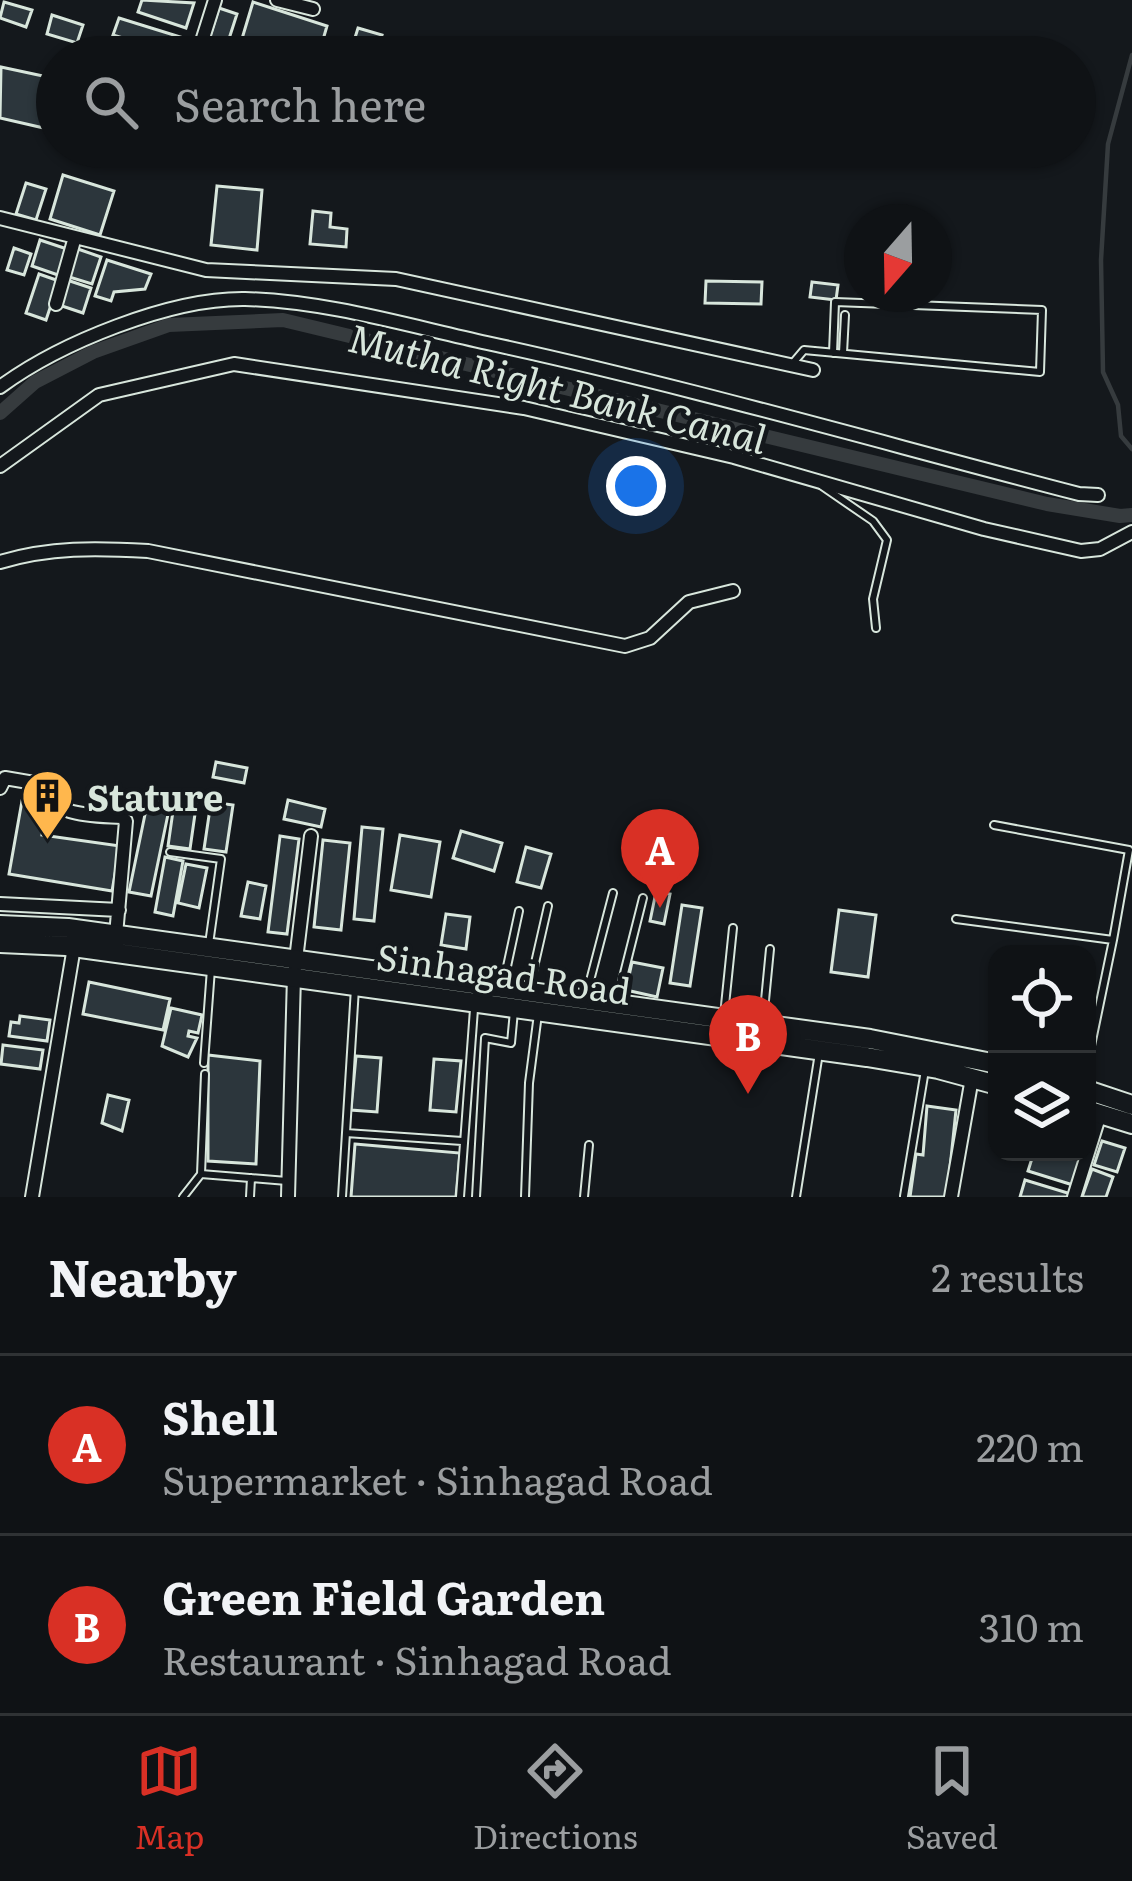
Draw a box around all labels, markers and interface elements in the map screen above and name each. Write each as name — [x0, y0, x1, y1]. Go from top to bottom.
search box — [36, 36, 1096, 168]
icon: search — [78, 69, 144, 135]
text: Search here — [174, 69, 426, 136]
north arrow — [844, 204, 952, 312]
water label: Mutha Right Bank Canal — [343, 306, 773, 466]
your location — [606, 456, 666, 516]
building icon: Stature — [20, 767, 76, 841]
place label: Stature — [87, 769, 223, 822]
pin: A — [621, 809, 699, 908]
street label: Sinhagad Road — [374, 928, 634, 1016]
map controls — [988, 945, 1096, 1161]
button: locate — [988, 945, 1096, 1053]
pin: B — [709, 995, 787, 1094]
button: layers — [988, 1053, 1096, 1161]
text: Nearby — [48, 1237, 237, 1313]
text: 2 results — [931, 1246, 1084, 1304]
text: Shell — [162, 1382, 278, 1449]
text: A — [72, 1416, 102, 1474]
text: 220 m — [976, 1416, 1084, 1474]
text: Supermarket · Sinhagad Road — [162, 1449, 713, 1507]
text: Green Field Garden — [162, 1562, 605, 1629]
text: B — [74, 1596, 100, 1654]
text: 310 m — [979, 1596, 1084, 1654]
text: Restaurant · Sinhagad Road — [162, 1629, 672, 1687]
tab: Map — [134, 1738, 204, 1859]
tab: Directions — [473, 1738, 638, 1859]
tab: Saved — [906, 1738, 998, 1859]

